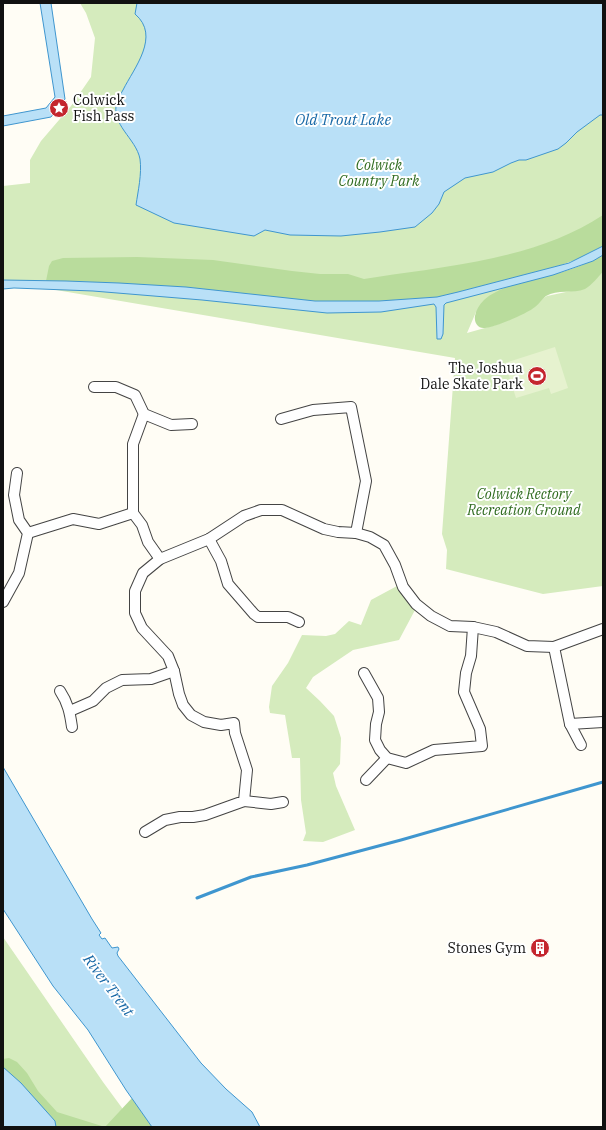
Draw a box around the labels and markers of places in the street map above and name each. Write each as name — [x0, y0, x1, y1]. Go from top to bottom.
place label: Colwick Fish Pass — [73, 91, 135, 125]
place icon: Colwick Fish Pass — [48, 97, 70, 119]
place label: The Joshua Dale Skate Park — [420, 359, 524, 393]
sports icon: The Joshua Dale Skate Park — [526, 365, 548, 387]
building icon: Stones Gym — [529, 937, 551, 959]
place label: Stones Gym — [447, 939, 526, 957]

